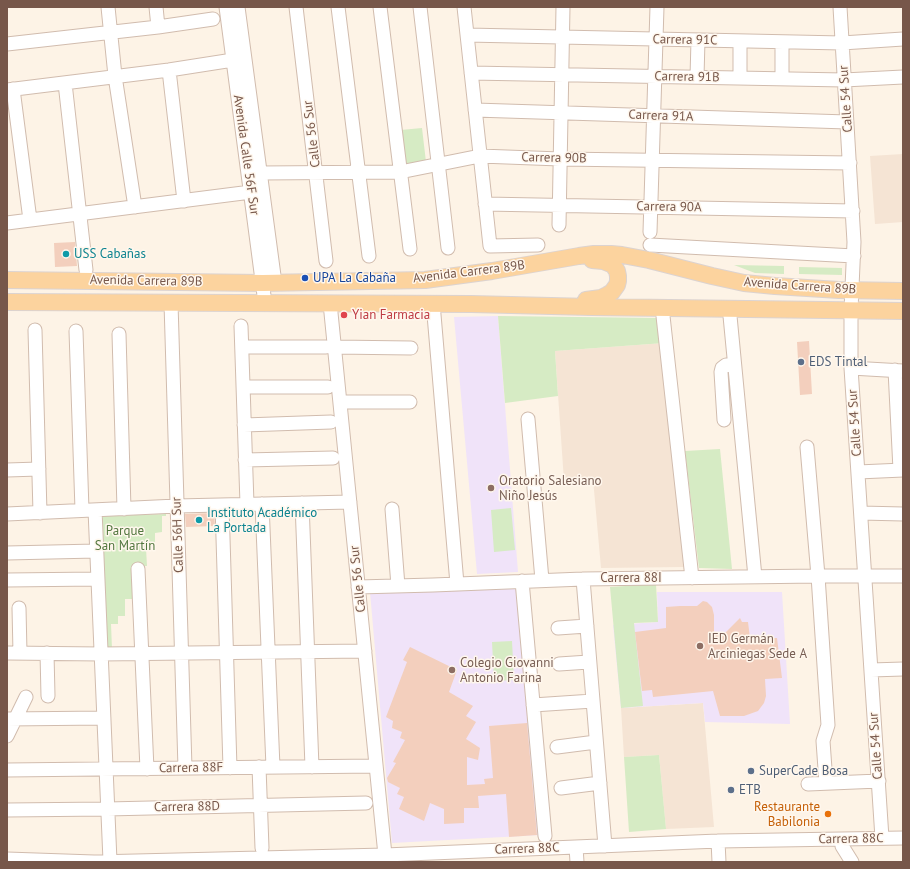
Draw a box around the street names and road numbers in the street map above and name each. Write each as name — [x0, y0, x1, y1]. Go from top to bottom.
street label: Carrera 91C — [652, 32, 718, 48]
street label: Calle 54 Sur — [836, 65, 856, 133]
street label: Carrera 91B — [654, 69, 720, 85]
street label: Avenida Calle 56F Sur — [230, 94, 262, 216]
street label: Calle 56 Sur — [300, 100, 324, 168]
street label: Carrera 91A — [628, 107, 694, 125]
street label: Carrera 90B — [521, 150, 587, 166]
street label: Carrera 90A — [636, 199, 702, 215]
street label: Avenida Carrera 89B — [412, 257, 526, 287]
street label: Avenida Carrera 89B — [90, 272, 202, 290]
street label: Avenida Carrera 89B — [743, 274, 857, 298]
street label: Calle 54 Sur — [845, 389, 865, 457]
street label: Calle 56H Sur — [169, 497, 187, 573]
street label: Calle 56 Sur — [347, 545, 369, 613]
street label: Carrera 88I — [600, 570, 662, 586]
street label: Calle 54 Sur — [866, 712, 886, 780]
street label: Carrera 88F — [159, 760, 223, 776]
street label: Carrera 88D — [154, 799, 220, 815]
street label: Carrera 88C — [818, 831, 884, 847]
street label: Carrera 88C — [494, 840, 560, 858]

